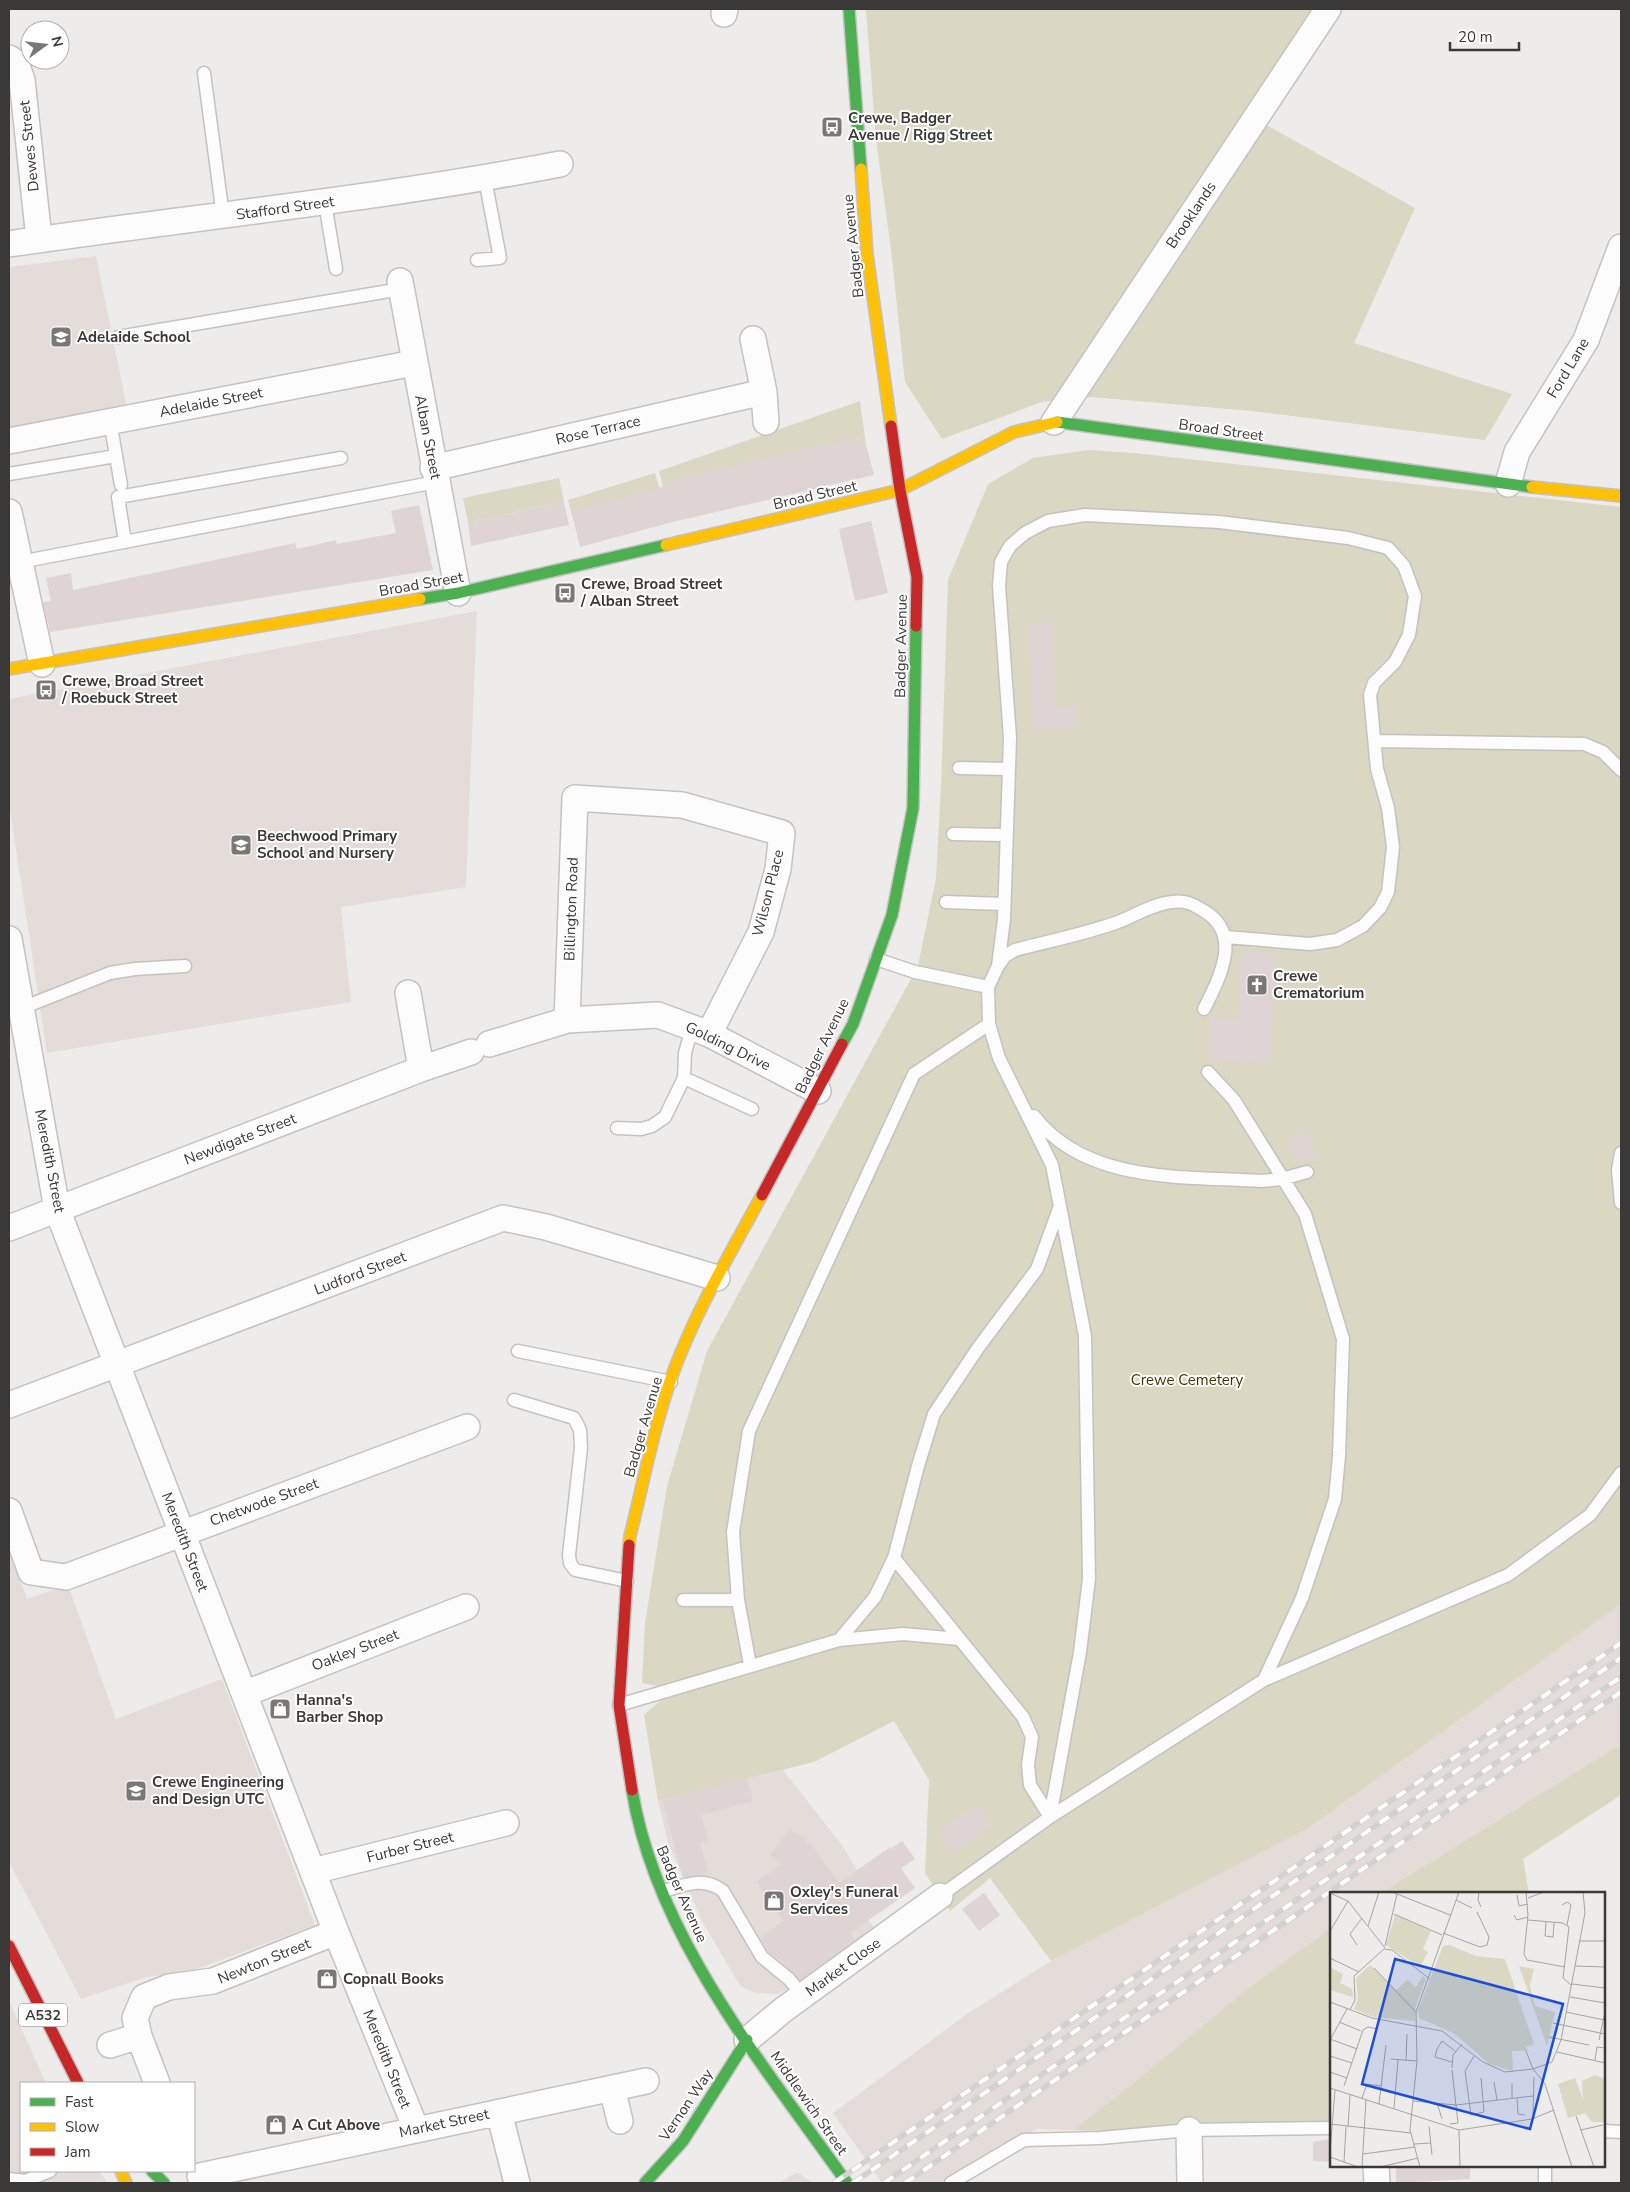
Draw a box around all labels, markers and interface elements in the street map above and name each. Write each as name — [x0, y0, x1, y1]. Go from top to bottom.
north arrow — [20, 20, 70, 70]
scale bar — [1450, 20, 1519, 52]
text: 20 m — [1458, 27, 1493, 47]
text: N — [47, 34, 68, 49]
street label: Dewes Street — [14, 99, 44, 193]
place label: Crewe, Badger Avenue / Rigg Street — [848, 108, 992, 145]
bus stop icon: Crewe, Badger Avenue / Rigg Street — [820, 115, 844, 139]
street label: Brooklands — [1161, 178, 1221, 252]
street label: Stafford Street — [235, 191, 336, 225]
street label: Badger Avenue — [838, 193, 868, 299]
school or university icon: Adelaide School — [49, 325, 73, 349]
place label: Adelaide School — [77, 327, 191, 347]
street label: Ford Lane — [1542, 334, 1594, 402]
street label: Adelaide Street — [158, 382, 265, 422]
street label: Alban Street — [410, 393, 446, 482]
street label: Rose Terrace — [554, 411, 642, 449]
street label: Broad Street — [1177, 414, 1265, 446]
street label: Broad Street — [771, 476, 860, 514]
street label: Broad Street — [377, 567, 465, 601]
place label: Crewe, Broad Street / Alban Street — [580, 574, 723, 611]
bus stop icon: Crewe, Broad Street / Alban Street — [553, 581, 577, 605]
street label: Badger Avenue — [890, 594, 912, 698]
place label: Crewe, Broad Street / Roebuck Street — [61, 671, 204, 708]
bus stop icon: Crewe, Broad Street / Roebuck Street — [34, 678, 58, 702]
place label: Beechwood Primary School and Nursery — [257, 826, 397, 863]
school or university icon: Beechwood Primary School and Nursery — [229, 833, 253, 857]
street label: Wilson Place — [748, 847, 788, 939]
street label: Billington Road — [559, 857, 583, 961]
place label: Crewe Crematorium — [1273, 966, 1364, 1003]
church icon: Crewe Crematorium — [1245, 973, 1269, 997]
street label: Badger Avenue — [790, 995, 854, 1097]
street label: Golding Drive — [682, 1017, 774, 1075]
street label: Meredith Street — [30, 1108, 70, 1215]
street label: Newdigate Street — [181, 1108, 300, 1170]
street label: Ludford Street — [311, 1246, 410, 1300]
park label: Crewe Cemetery — [1131, 1370, 1244, 1390]
street label: Badger Avenue — [619, 1374, 667, 1480]
street label: Chetwode Street — [207, 1473, 322, 1531]
street label: Meredith Street — [157, 1489, 213, 1595]
street label: Oakley Street — [309, 1624, 402, 1676]
place label: Hanna's Barber Shop — [296, 1690, 383, 1727]
shop icon: Hanna's Barber Shop — [268, 1697, 292, 1721]
place label: Crewe Engineering and Design UTC — [152, 1772, 284, 1809]
school or university icon: Crewe Engineering and Design UTC — [124, 1779, 148, 1803]
street label: Furber Street — [365, 1826, 456, 1867]
street label: Badger Avenue — [652, 1842, 712, 1946]
place label: Oxley's Funeral Services — [790, 1882, 898, 1919]
shop icon: Oxley's Funeral Services — [762, 1889, 786, 1913]
inset map — [1330, 1892, 1605, 2167]
street label: Newton Street — [215, 1933, 314, 1989]
street label: Market Close — [801, 1933, 885, 2001]
shop icon: Copnall Books — [315, 1967, 339, 1991]
place label: Copnall Books — [343, 1969, 444, 1989]
road number: A532 — [19, 2004, 67, 2026]
street label: Meredith Street — [358, 2007, 416, 2112]
street label: Middlewich Street — [766, 2047, 853, 2159]
street label: Vernon Way — [654, 2065, 718, 2146]
legend — [20, 2082, 195, 2172]
text: Fast — [65, 2092, 94, 2112]
street label: Market Street — [397, 2104, 492, 2142]
shop icon: A Cut Above — [264, 2113, 288, 2137]
place label: A Cut Above — [292, 2115, 380, 2135]
text: Slow — [65, 2117, 100, 2137]
text: Jam — [64, 2142, 91, 2162]

